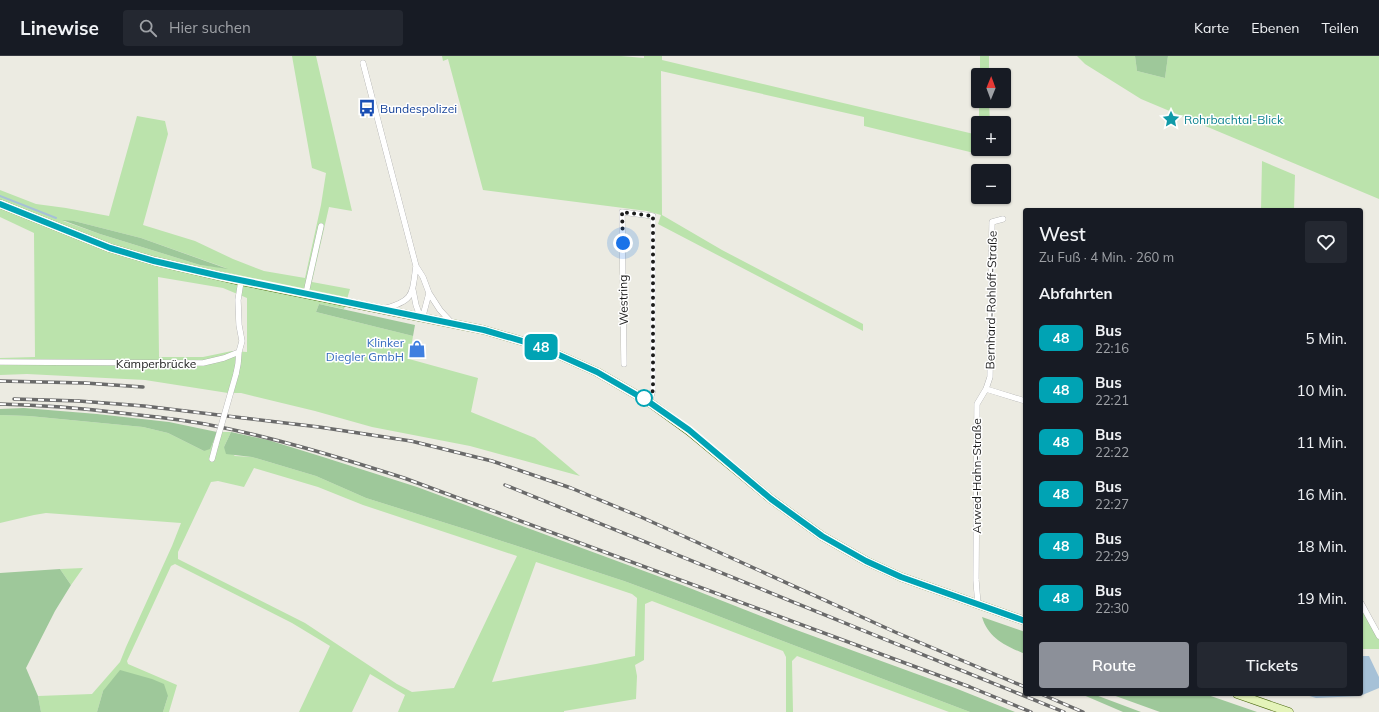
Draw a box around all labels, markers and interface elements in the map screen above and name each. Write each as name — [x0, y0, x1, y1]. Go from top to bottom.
search box — [123, 10, 403, 46]
text: Linewise — [20, 16, 99, 40]
icon: search — [137, 17, 159, 39]
text: Hier suchen — [169, 18, 251, 37]
text: Karte — [1194, 19, 1229, 37]
text: Ebenen — [1251, 19, 1300, 37]
text: Teilen — [1322, 19, 1359, 37]
north arrow — [971, 68, 1011, 108]
map controls — [971, 68, 1011, 204]
bus stop icon: Bundespolizei — [357, 98, 377, 118]
place label: Bundespolizei — [380, 101, 457, 116]
place icon: Rohrbachtal-Blick — [1161, 109, 1181, 129]
place label: Rohrbachtal-Blick — [1184, 112, 1284, 127]
button: + — [971, 116, 1011, 156]
button: − — [971, 164, 1011, 204]
button: heart — [1305, 221, 1347, 263]
text: West — [1039, 222, 1086, 246]
street label: Bernhard-Rohloff-Straße — [982, 231, 1000, 369]
your location — [613, 233, 633, 253]
text: Zu Fuß · 4 Min. · 260 m — [1039, 249, 1174, 265]
street label: Westring — [615, 274, 631, 326]
text: Abfahrten — [1039, 284, 1112, 303]
text: Bus — [1095, 321, 1122, 340]
text: 48 — [1053, 329, 1069, 347]
text: 5 Min. — [1305, 329, 1347, 348]
line badge: 48 — [523, 334, 559, 360]
place label: Klinker Diegler GmbH — [326, 335, 405, 364]
text: 48 — [533, 338, 549, 356]
shop icon: Klinker Diegler GmbH — [407, 339, 427, 359]
text: 22:16 — [1095, 340, 1129, 356]
street label: Kämperbrücke — [116, 356, 196, 371]
text: Bus — [1095, 373, 1122, 392]
text: 48 — [1053, 381, 1069, 399]
text: 10 Min. — [1296, 381, 1347, 400]
unlabelled marker — [635, 389, 653, 407]
text: 22:21 — [1095, 392, 1129, 408]
street label: Arwed-Hahn-Straße — [969, 418, 984, 534]
text: Bus — [1095, 425, 1122, 444]
text: 48 — [1053, 433, 1069, 451]
text: 11 Min. — [1296, 433, 1347, 452]
text: 22:22 — [1095, 444, 1129, 460]
text: Bus — [1095, 477, 1122, 496]
text: 48 — [1053, 485, 1069, 503]
text: 16 Min. — [1296, 485, 1347, 504]
text: 22:27 — [1095, 496, 1129, 512]
text: Bus — [1095, 529, 1122, 548]
text: 48 — [1053, 537, 1069, 555]
text: 18 Min. — [1296, 537, 1347, 556]
text: 22:29 — [1095, 548, 1129, 564]
text: Bus — [1095, 581, 1122, 600]
text: 48 — [1053, 589, 1069, 607]
text: 19 Min. — [1296, 589, 1347, 608]
text: 22:30 — [1095, 600, 1129, 616]
button: Route — [1039, 642, 1189, 688]
button: Tickets — [1197, 642, 1347, 688]

